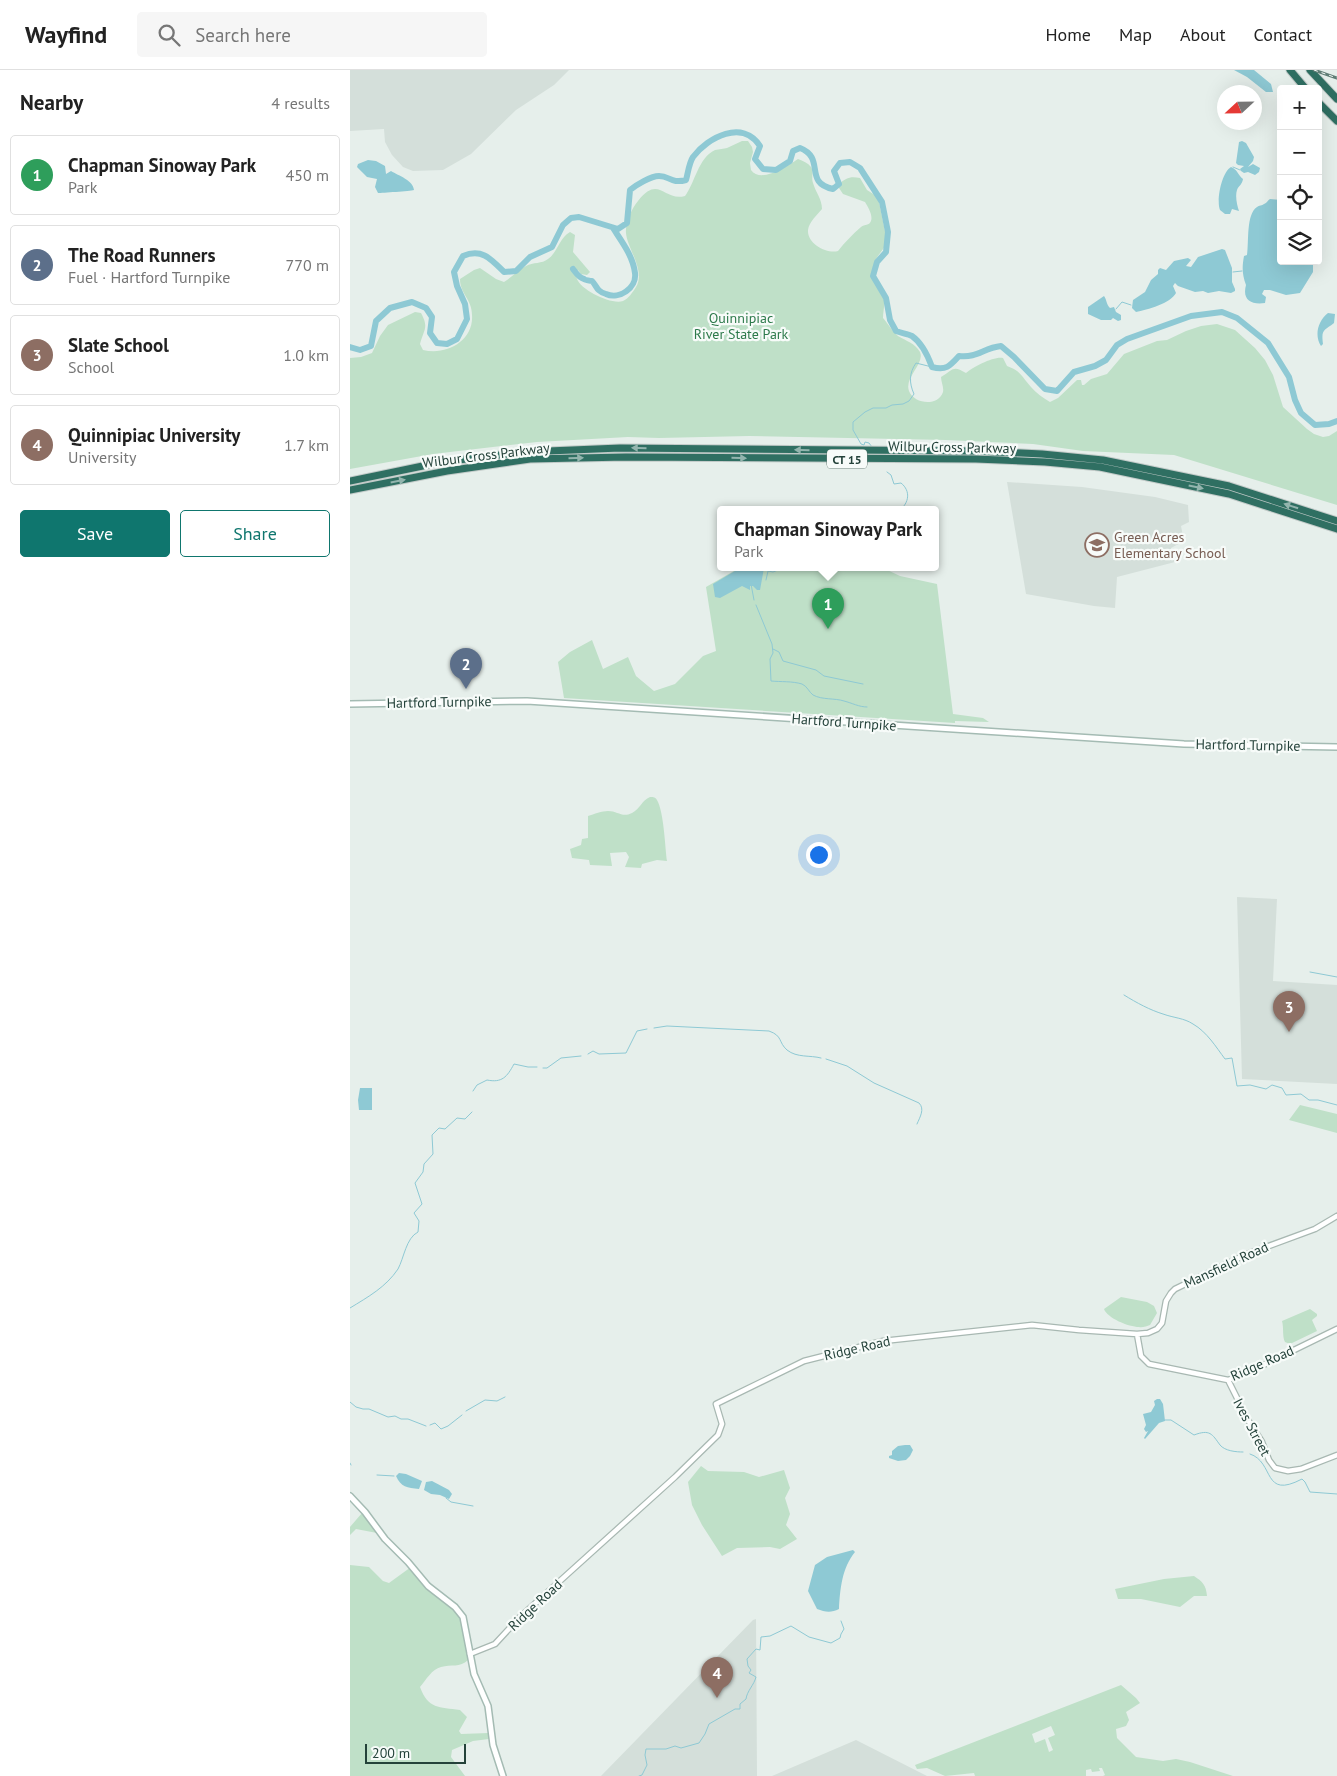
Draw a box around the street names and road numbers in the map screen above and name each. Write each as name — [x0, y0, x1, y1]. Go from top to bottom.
street label: Wilbur Cross Parkway — [888, 437, 1017, 457]
street label: Wilbur Cross Parkway — [421, 438, 551, 472]
road number: CT 15 — [827, 449, 867, 468]
street label: Hartford Turnpike — [386, 692, 492, 712]
street label: Hartford Turnpike — [791, 709, 897, 735]
street label: Hartford Turnpike — [1195, 735, 1301, 755]
street label: Mansfield Road — [1181, 1238, 1271, 1292]
street label: Ridge Road — [822, 1332, 892, 1364]
street label: Ridge Road — [1227, 1341, 1297, 1385]
street label: Ives Street — [1229, 1395, 1275, 1459]
street label: Ridge Road — [504, 1575, 566, 1635]

